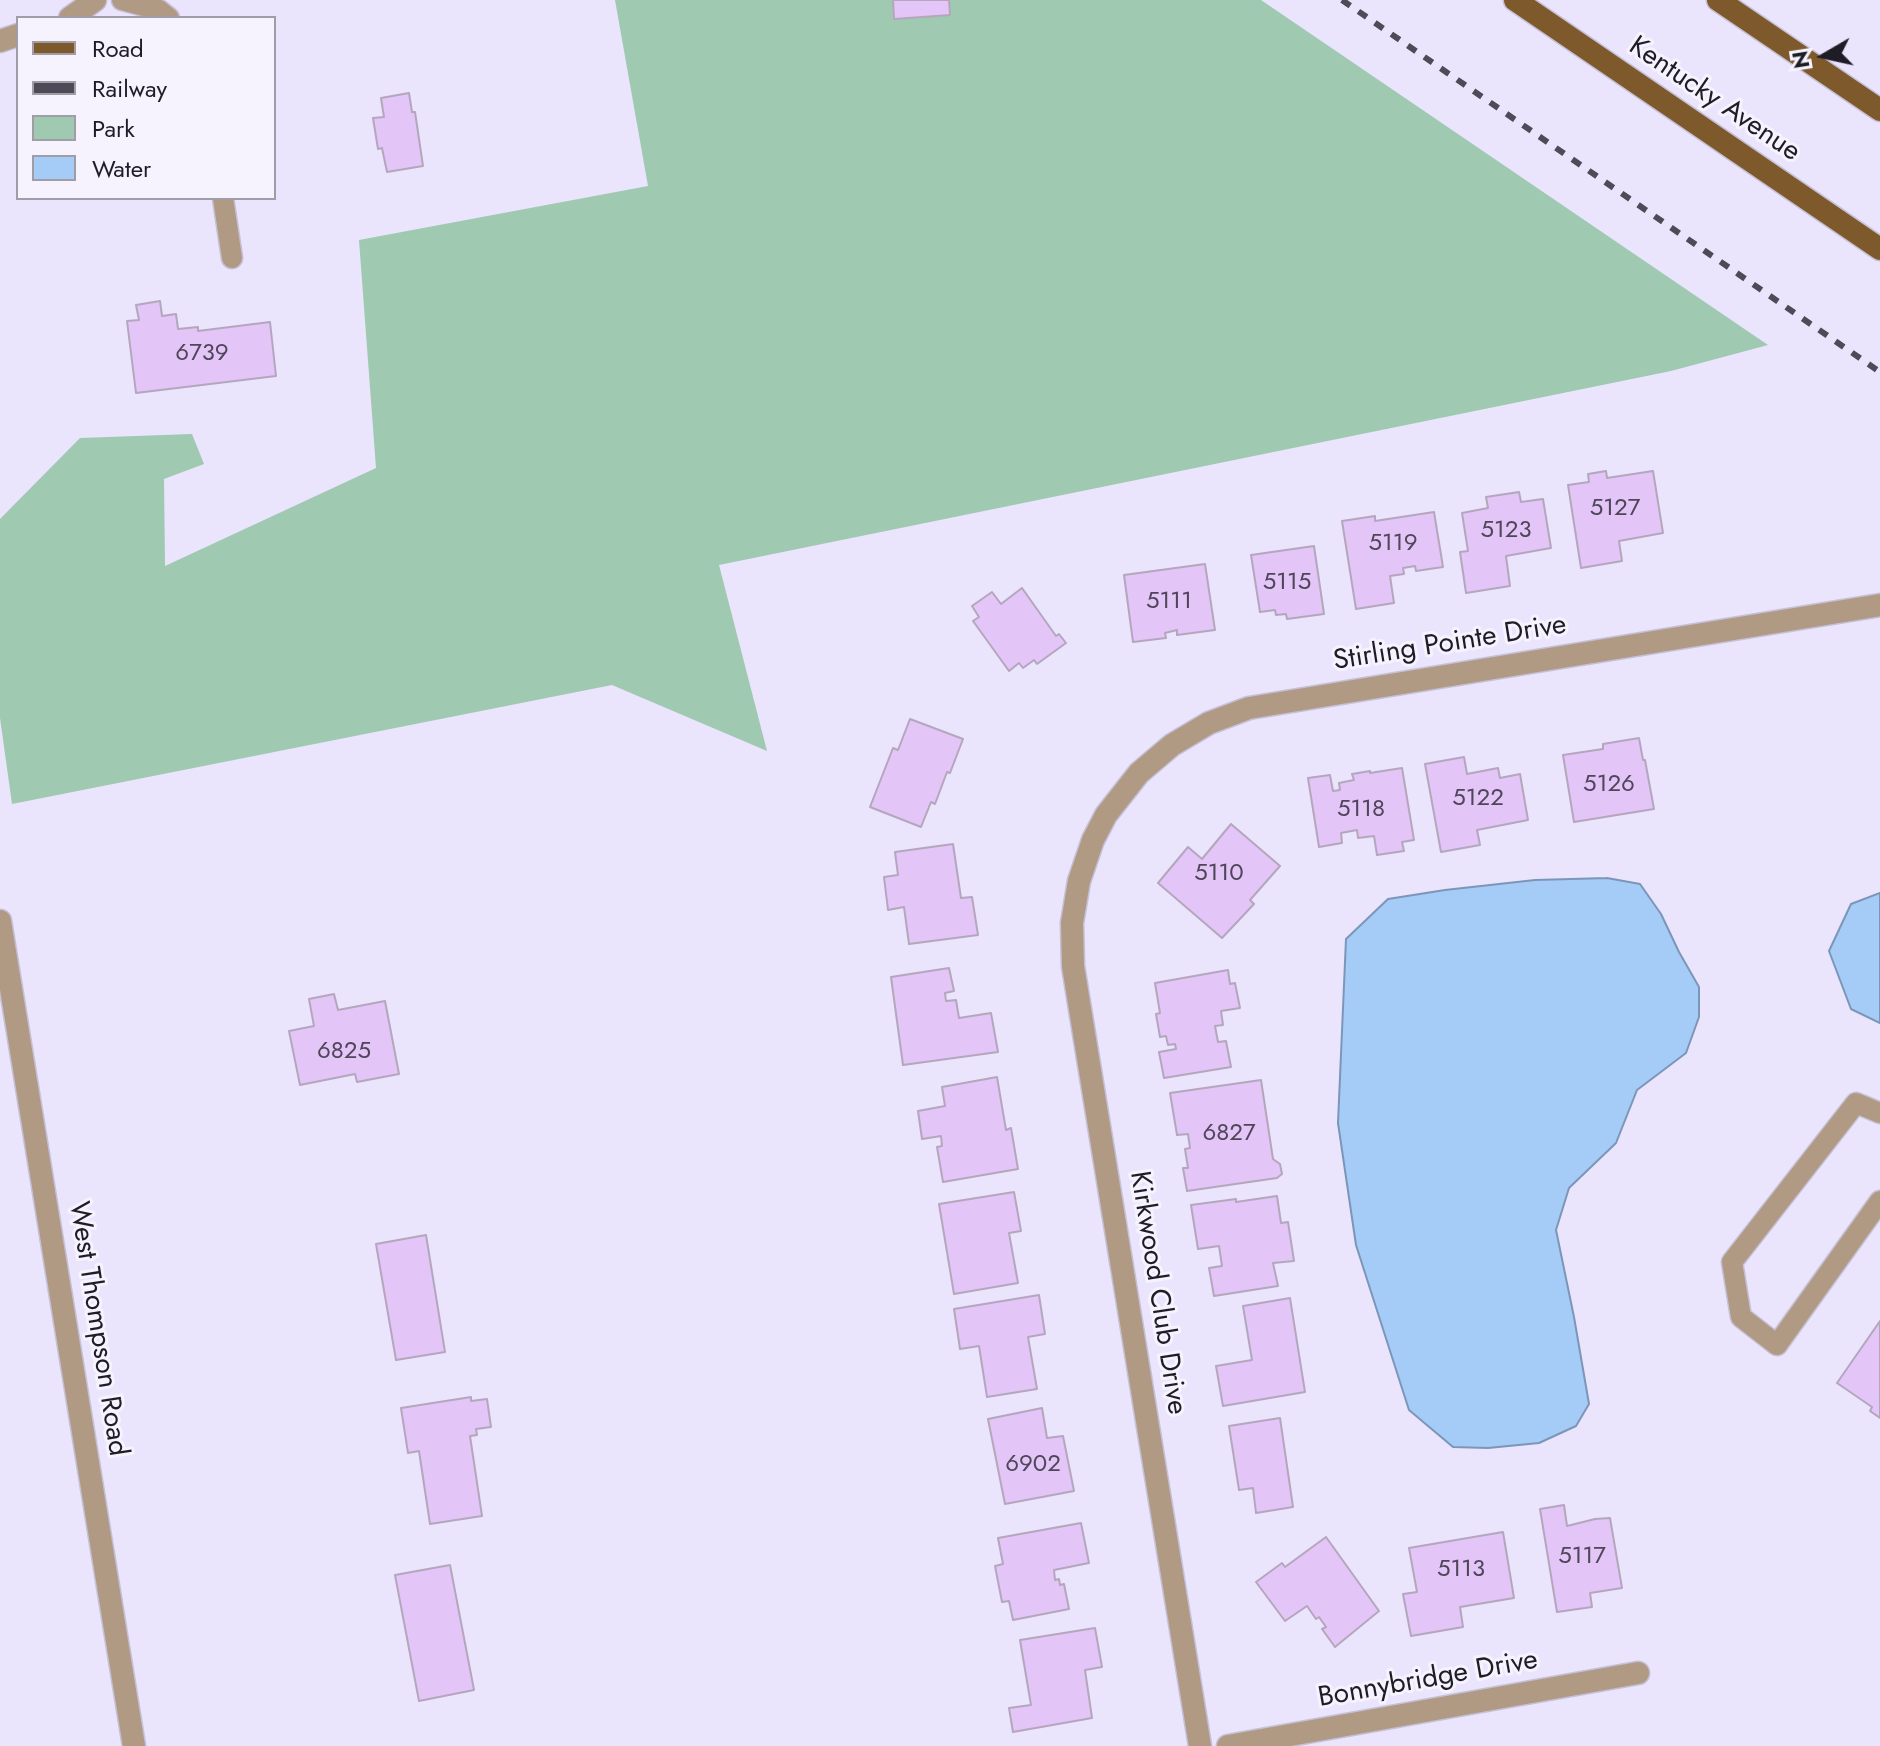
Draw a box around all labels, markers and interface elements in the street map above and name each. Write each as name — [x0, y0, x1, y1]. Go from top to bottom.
legend — [16, 16, 276, 200]
north arrow — [1784, 16, 1864, 96]
street label: Kentucky Avenue — [1622, 30, 1806, 170]
text: Road — [92, 31, 144, 66]
text: N — [1783, 49, 1817, 71]
text: Railway — [92, 71, 167, 106]
text: Park — [92, 111, 135, 146]
text: Water — [92, 151, 151, 186]
house number: 6739 — [175, 340, 229, 368]
house number: 5127 — [1590, 495, 1640, 523]
house number: 5123 — [1480, 517, 1532, 545]
house number: 5119 — [1369, 530, 1417, 558]
house number: 5115 — [1263, 569, 1311, 597]
house number: 5111 — [1146, 588, 1192, 616]
street label: Stirling Pointe Drive — [1331, 609, 1569, 679]
house number: 5126 — [1583, 771, 1635, 799]
house number: 5122 — [1452, 785, 1504, 813]
house number: 5118 — [1337, 796, 1385, 824]
house number: 5110 — [1194, 860, 1244, 888]
house number: 6825 — [317, 1038, 371, 1066]
house number: 6827 — [1202, 1120, 1256, 1148]
street label: Kirkwood Club Drive — [1121, 1169, 1193, 1417]
street label: West Thompson Road — [60, 1199, 134, 1459]
house number: 6902 — [1005, 1451, 1061, 1479]
house number: 5117 — [1558, 1543, 1606, 1571]
house number: 5113 — [1437, 1556, 1485, 1584]
street label: Bonnybridge Drive — [1316, 1644, 1540, 1716]

